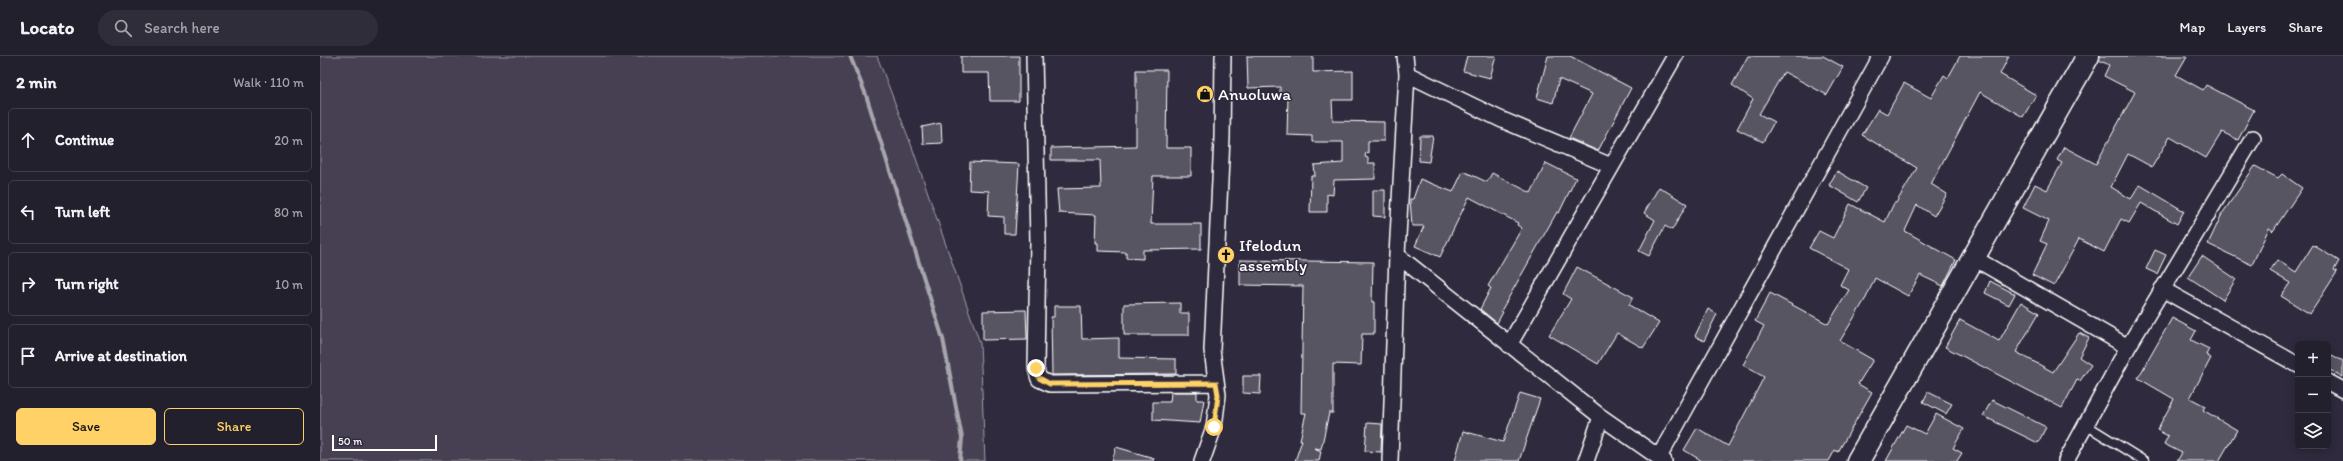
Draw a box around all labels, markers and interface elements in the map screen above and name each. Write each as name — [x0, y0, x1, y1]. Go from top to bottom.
search box — [98, 10, 378, 46]
text: Locato — [20, 16, 74, 39]
icon: search — [112, 17, 134, 39]
text: Search here — [144, 19, 220, 37]
text: Map — [2180, 19, 2205, 36]
text: Layers — [2227, 19, 2266, 36]
text: Share — [2288, 19, 2323, 36]
text: 2 min — [16, 72, 56, 92]
text: Walk · 110 m — [233, 75, 304, 90]
shop icon: Anuoluwa — [1195, 84, 1215, 104]
place label: Anuoluwa — [1218, 84, 1291, 104]
icon: ahead — [17, 129, 39, 151]
text: Continue — [55, 131, 114, 149]
text: 20 m — [274, 133, 303, 148]
icon: left — [17, 201, 39, 223]
text: Turn left — [55, 203, 110, 221]
text: 80 m — [274, 205, 303, 220]
place label: Ifelodun assembly — [1239, 235, 1307, 275]
church icon: Ifelodun assembly — [1216, 245, 1236, 265]
icon: right — [17, 273, 39, 295]
text: Turn right — [55, 275, 119, 293]
text: 10 m — [275, 277, 303, 292]
map controls — [2295, 341, 2331, 449]
button: + — [2295, 341, 2331, 377]
icon: arrive — [17, 345, 39, 367]
text: Arrive at destination — [55, 347, 187, 365]
route end — [1027, 359, 1045, 377]
button: − — [2295, 377, 2331, 413]
button: Save — [16, 408, 156, 445]
button: Share — [164, 408, 304, 445]
button: layers — [2295, 413, 2331, 449]
route start — [1205, 418, 1223, 436]
scale bar — [332, 433, 437, 452]
text: 50 m — [338, 435, 362, 448]

